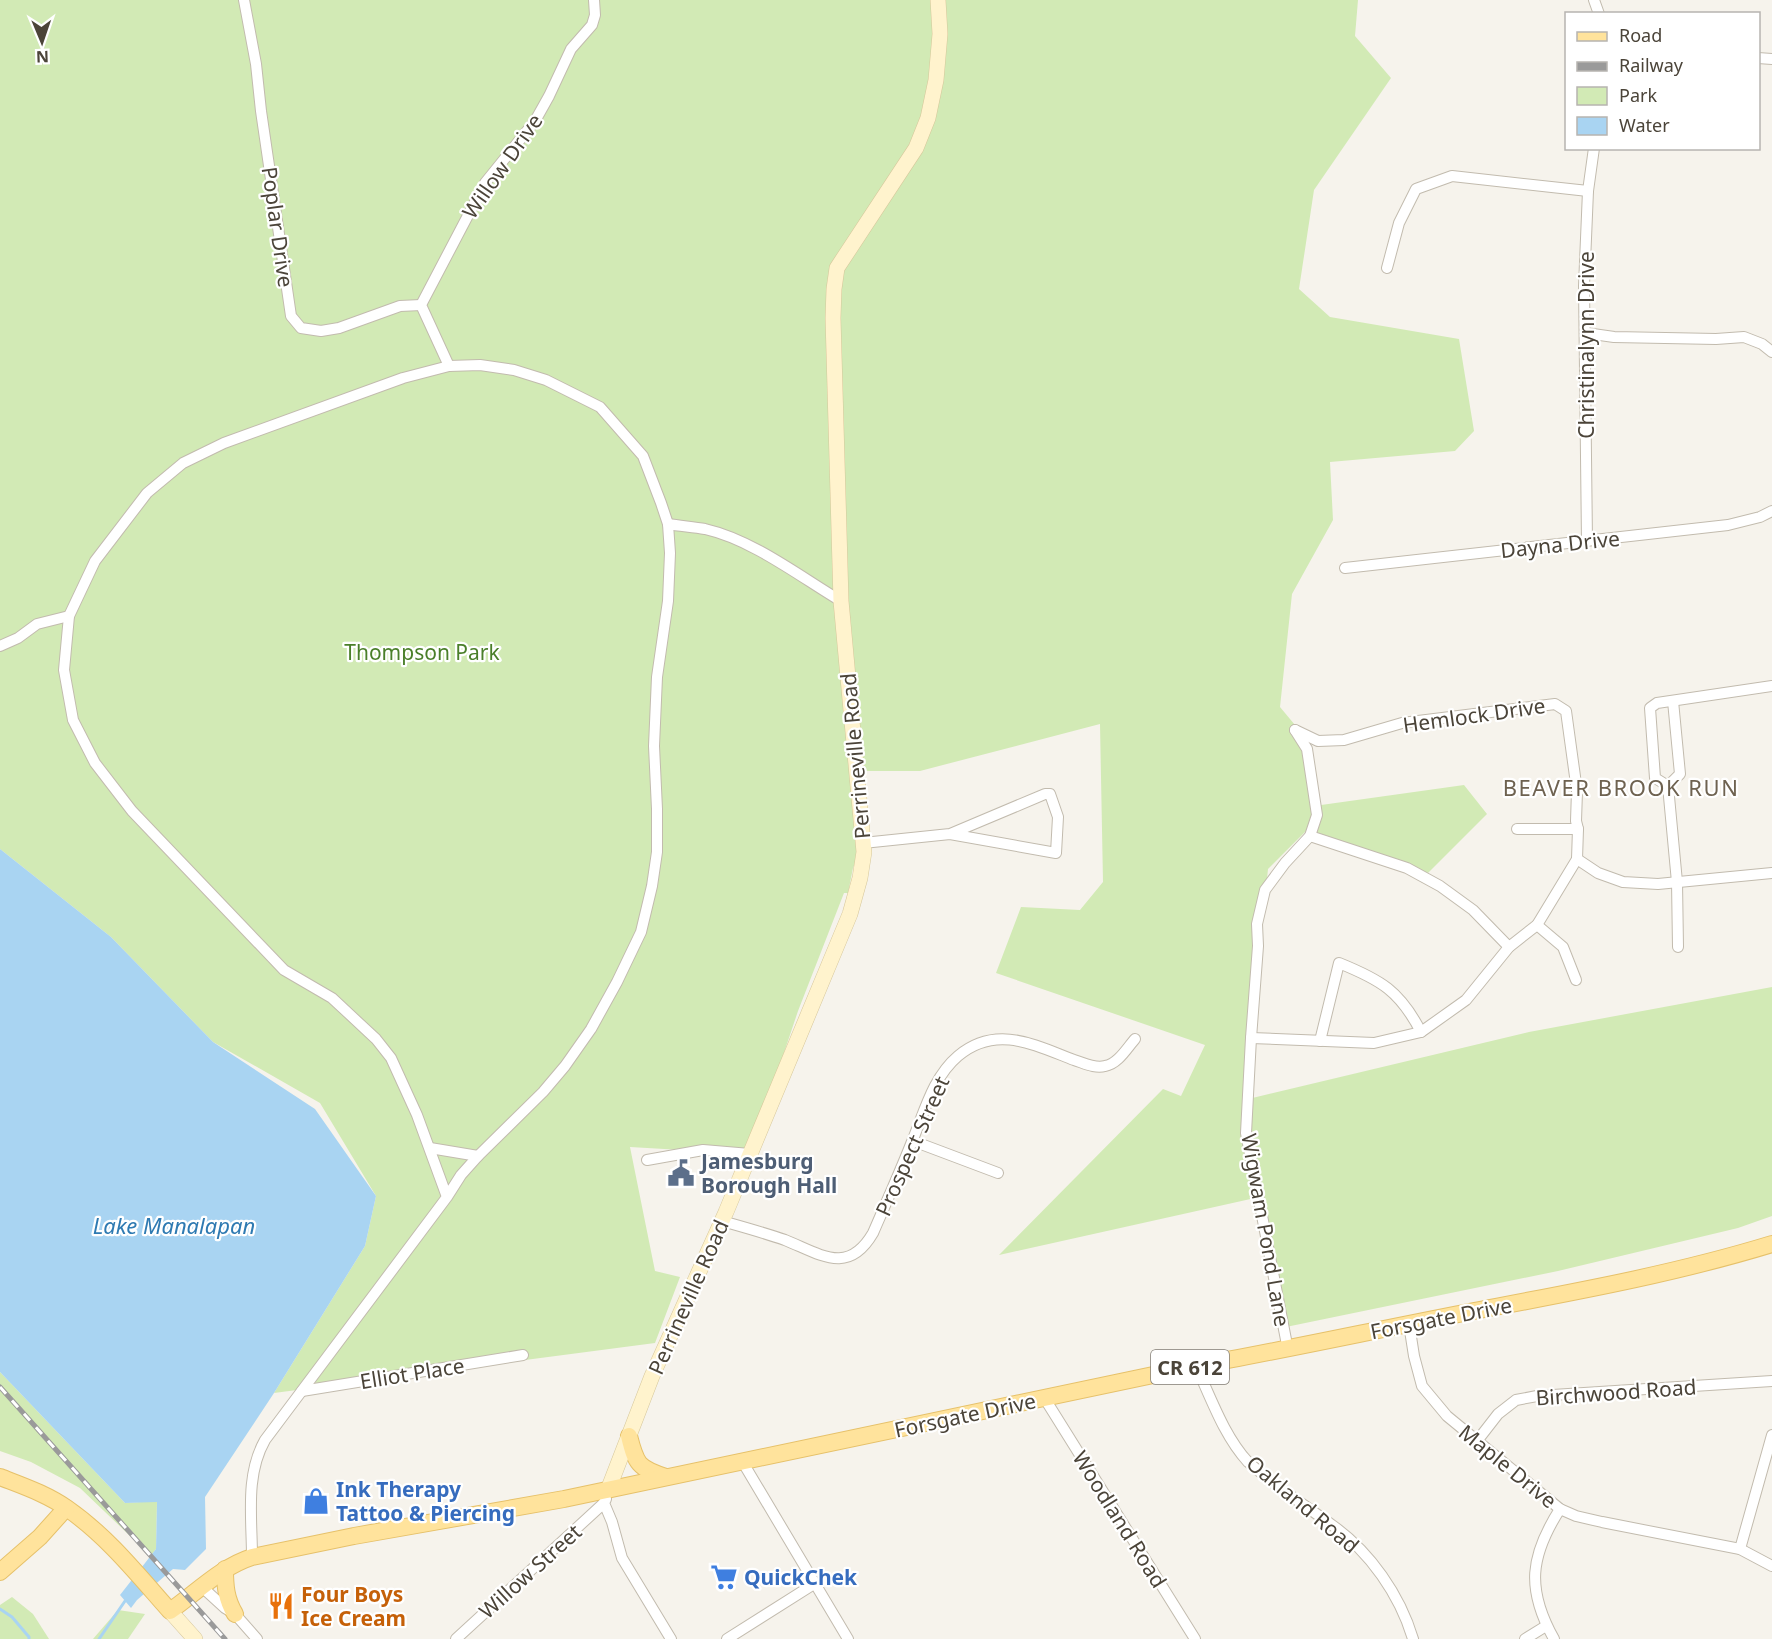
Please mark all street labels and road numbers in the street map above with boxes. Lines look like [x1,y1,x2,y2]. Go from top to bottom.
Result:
street label: Willow Drive [456,108,548,224]
street label: Poplar Drive [256,165,300,289]
street label: Christinalynn Drive [1572,251,1600,439]
street label: Dayna Drive [1499,524,1621,564]
street label: Perrineville Road [834,672,876,840]
street label: Hemlock Drive [1401,691,1547,739]
street label: Prospect Street [869,1071,956,1220]
street label: Wigwam Pond Lane [1235,1131,1297,1329]
street label: Perrineville Road [641,1215,735,1379]
street label: Forsgate Drive [1368,1291,1514,1345]
road number: CR 612 [1151,1350,1229,1384]
street label: Elliot Place [358,1351,466,1395]
street label: Birchwood Road [1535,1372,1697,1412]
street label: Forsgate Drive [892,1386,1038,1444]
street label: Maple Drive [1453,1418,1563,1514]
street label: Woodland Road [1067,1445,1173,1593]
street label: Oakland Road [1241,1449,1365,1559]
street label: Willow Street [473,1517,587,1624]

